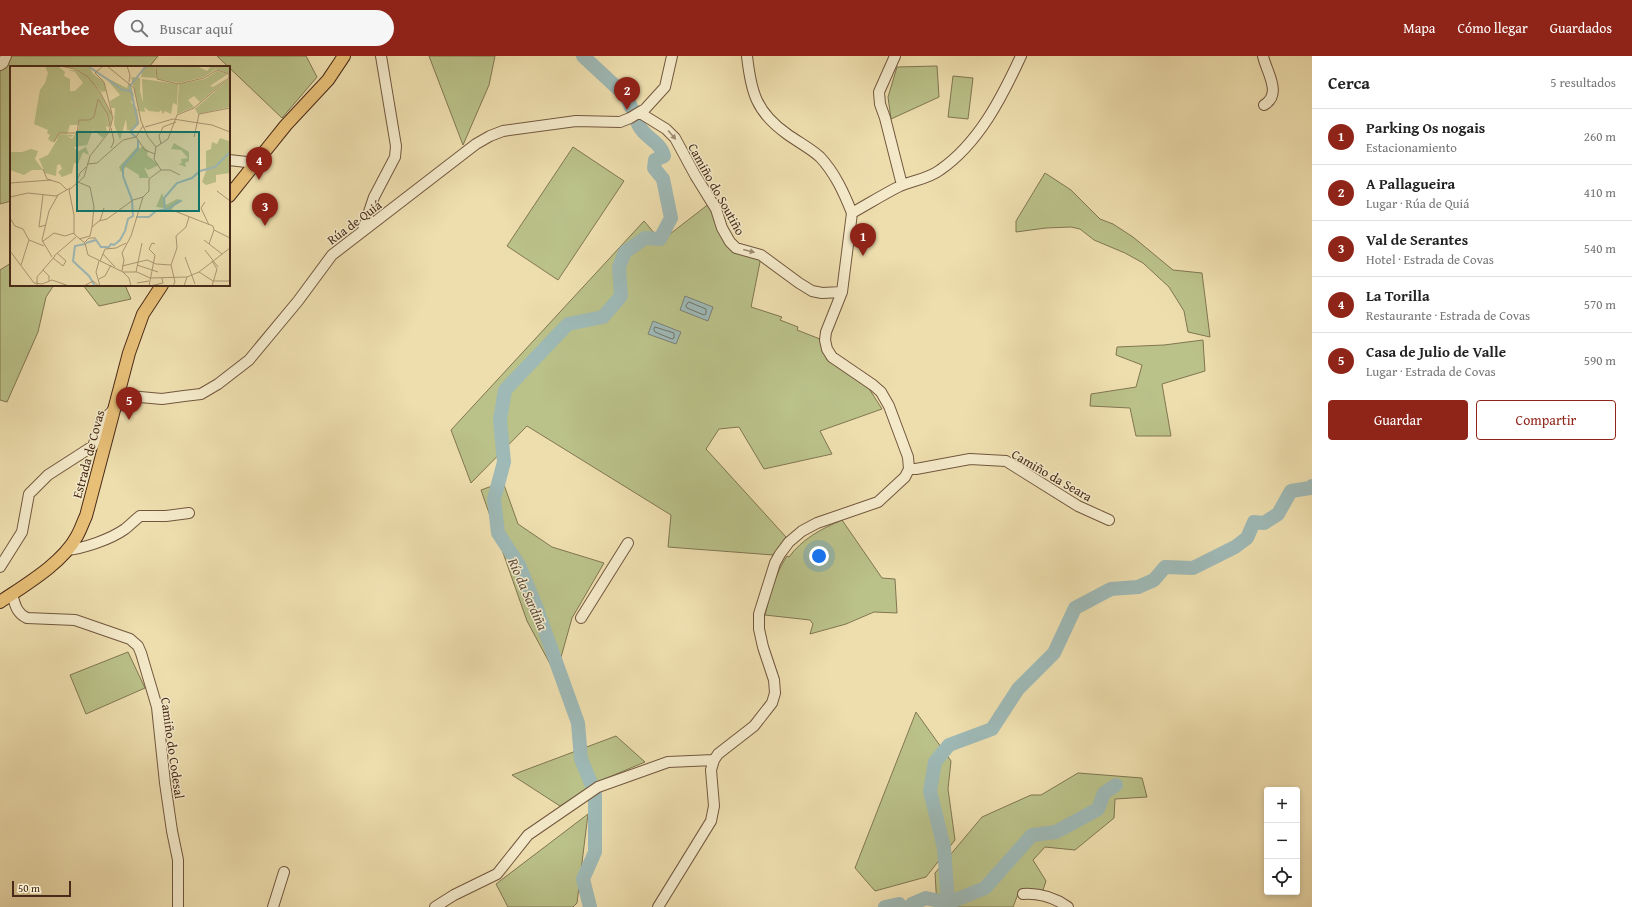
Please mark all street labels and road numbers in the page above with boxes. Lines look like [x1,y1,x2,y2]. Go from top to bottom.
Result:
street label: Camiño do Soutiño [683,140,750,239]
street label: Rúa de Quiá [323,195,386,249]
street label: Estrada de Covas [68,408,109,500]
street label: Camiño da Seara [1008,445,1096,507]
street label: Camiño do Codesal [156,696,189,800]

